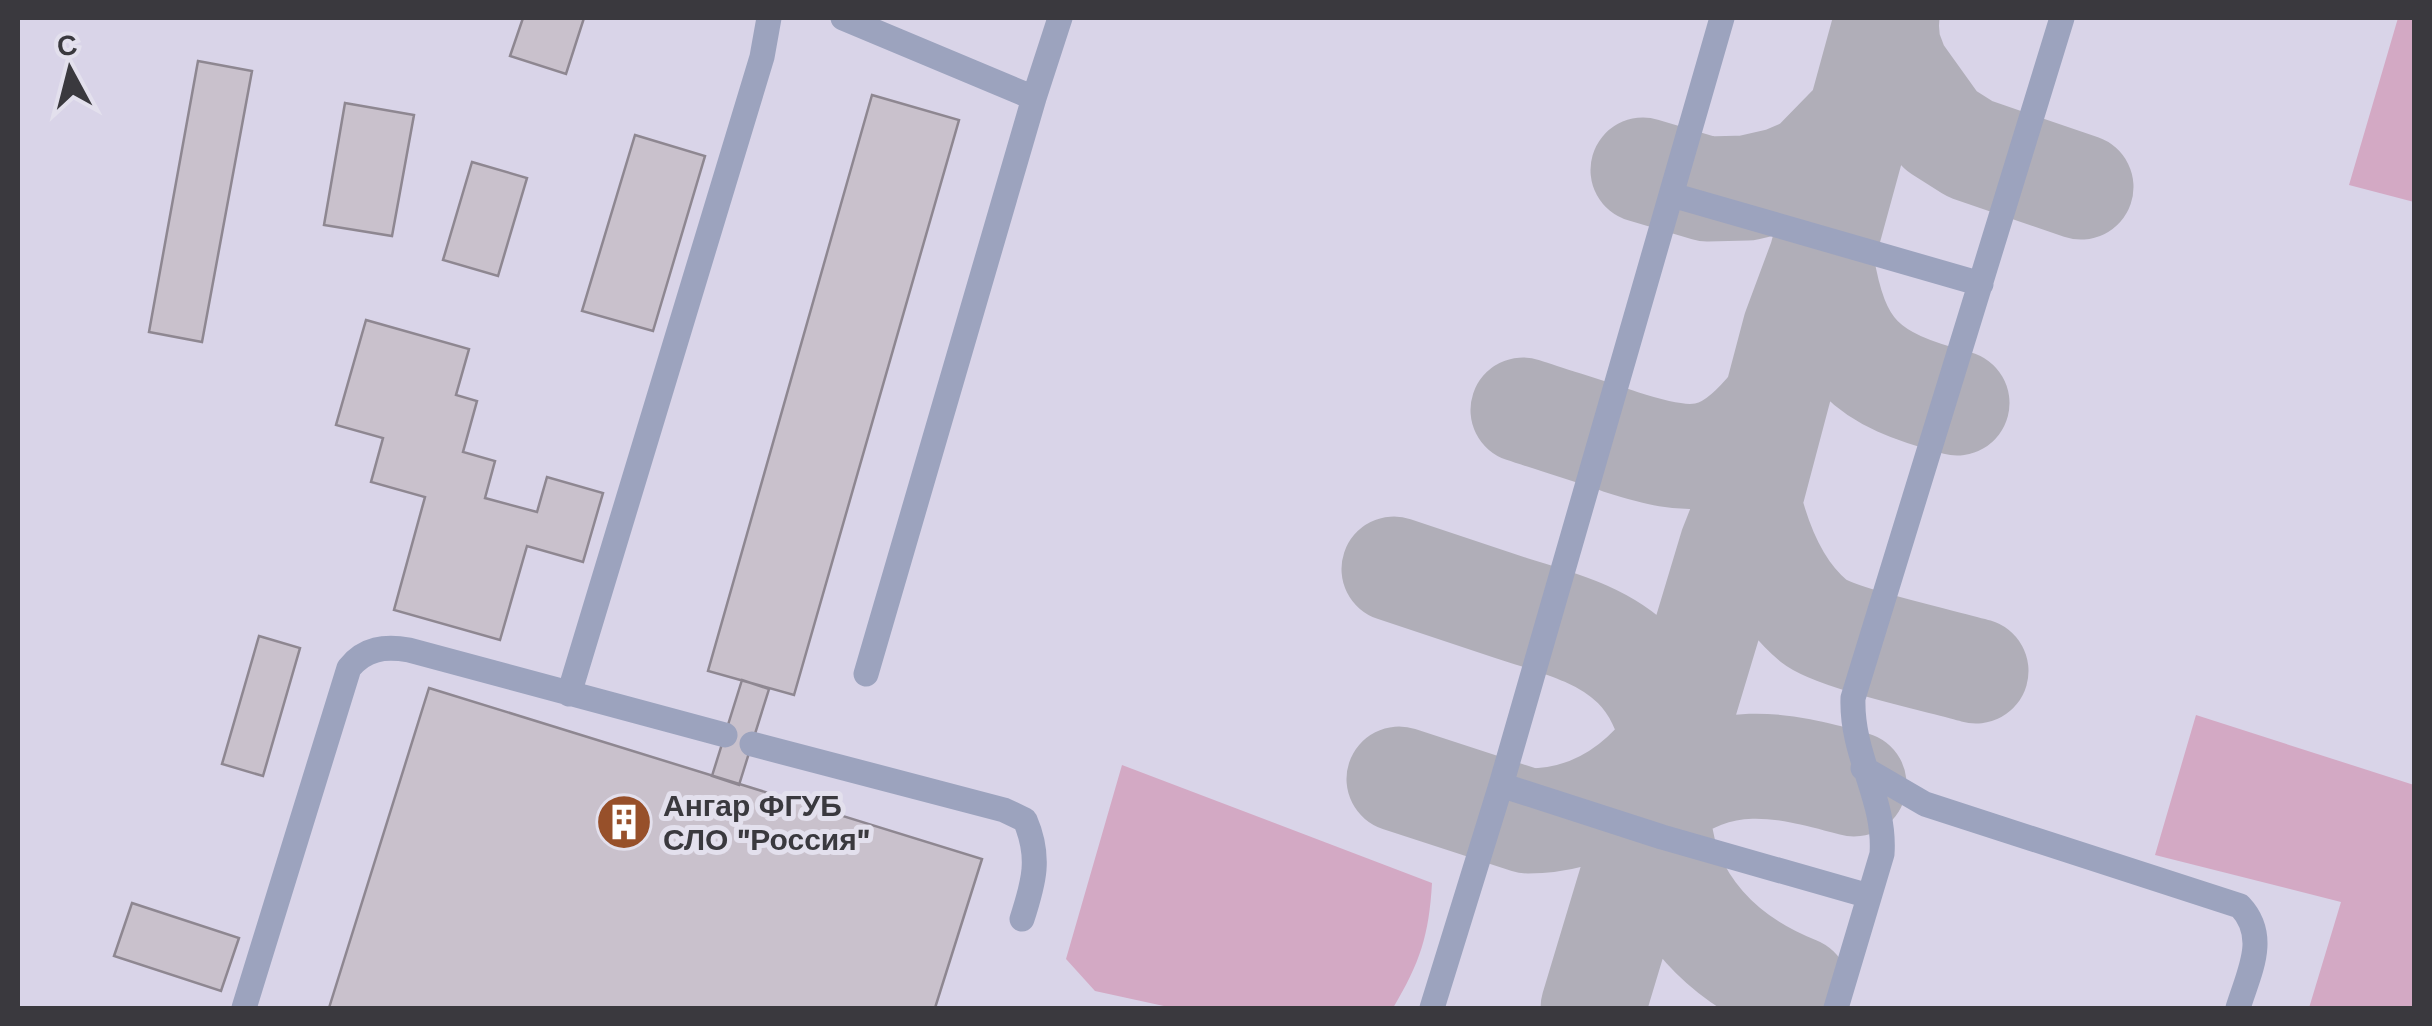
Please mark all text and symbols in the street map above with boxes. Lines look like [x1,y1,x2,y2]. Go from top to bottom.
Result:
north arrow [20,20,120,120]
text: С [55,28,79,63]
place label: Ангар ФГУБ СЛО "Россия" [663,788,870,857]
building icon: Ангар ФГУБ СЛО "Россия" [594,792,654,852]

